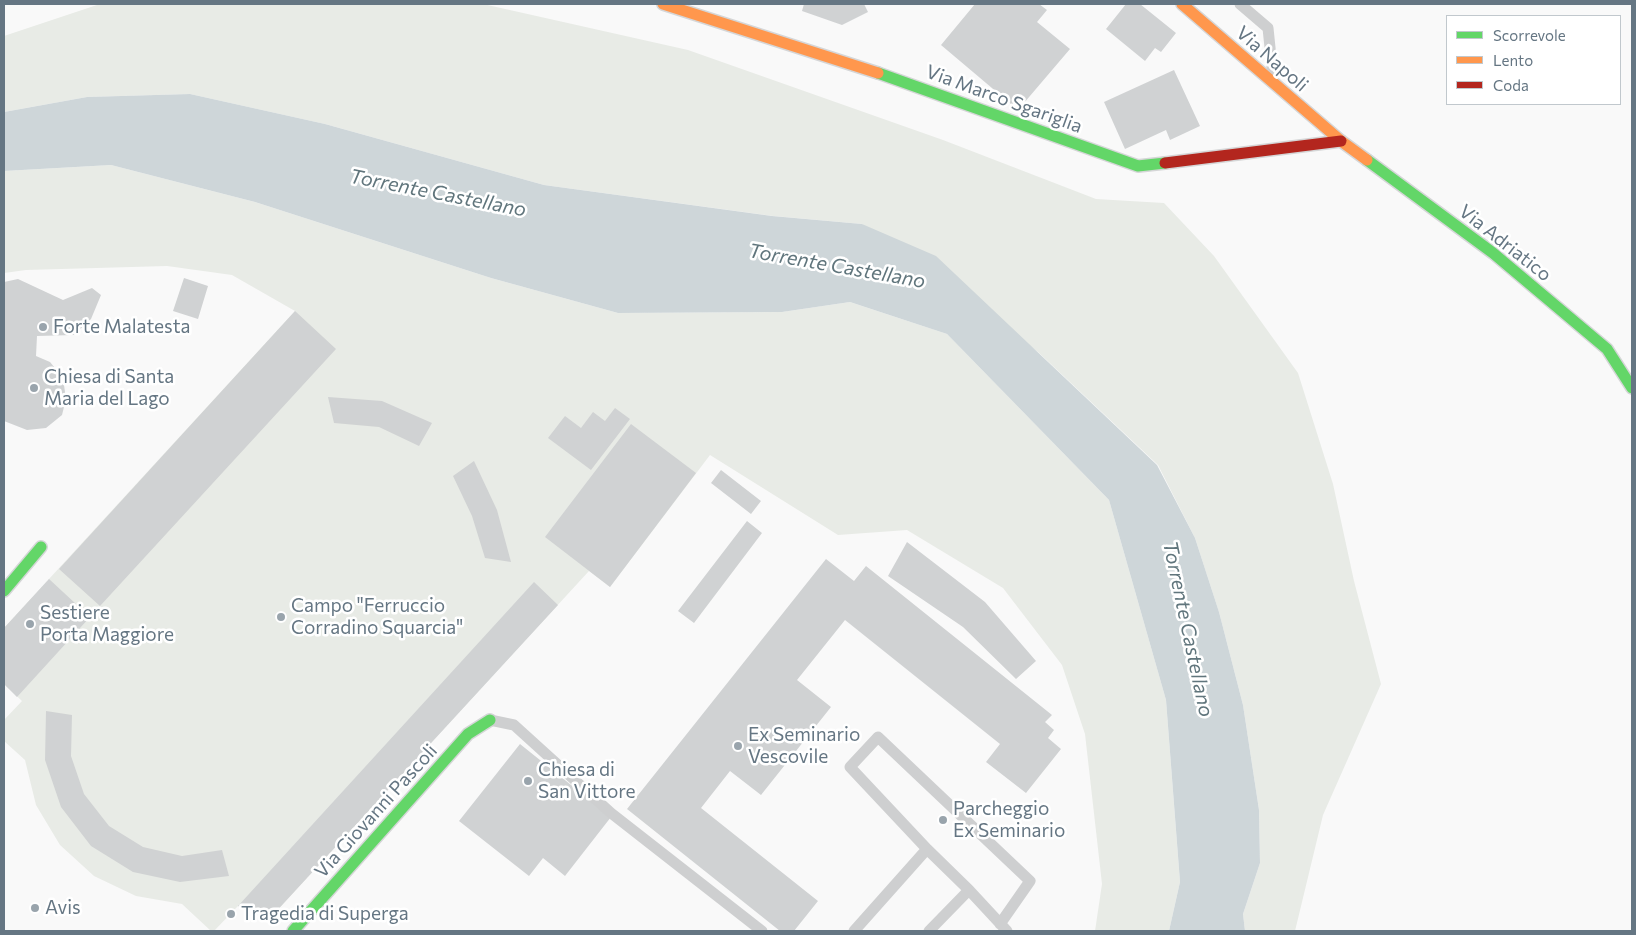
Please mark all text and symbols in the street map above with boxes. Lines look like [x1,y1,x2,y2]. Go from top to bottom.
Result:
legend [1446,15,1621,105]
street label: Via Napoli [1231,22,1313,96]
text: Scorrevole [1493,26,1566,44]
text: Lento [1493,51,1533,69]
street label: Via Marco Sgariglia [923,60,1085,138]
text: Coda [1493,76,1529,94]
water label: Torrente Castellano [348,164,528,222]
street label: Via Adriatico [1454,200,1556,286]
water label: Torrente Castellano [747,239,927,293]
place label: Forte Malatesta [53,316,190,338]
marker: Forte Malatesta [37,321,49,333]
place label: Chiesa di Santa Maria del Lago [44,366,174,410]
marker: Chiesa di Santa Maria del Lago [28,382,40,394]
water label: Torrente Castellano [1158,539,1218,719]
place label: Campo "Ferruccio Corradino Squarcia" [291,595,463,639]
place label: Sestiere Porta Maggiore [40,602,174,646]
marker: Campo "Ferruccio Corradino Squarcia" [275,611,287,623]
marker: Sestiere Porta Maggiore [24,618,36,630]
place label: Ex Seminario Vescovile [748,724,860,768]
street label: Via Giovanni Pascoli [310,739,442,883]
marker: Ex Seminario Vescovile [732,740,744,752]
place label: Chiesa di San Vittore [538,759,636,803]
marker: Chiesa di San Vittore [522,775,534,787]
place label: Parcheggio Ex Seminario [953,798,1065,842]
marker: Parcheggio Ex Seminario [937,814,949,826]
place label: Avis [45,897,81,919]
marker: Avis [29,902,41,914]
place label: Tragedia di Superga [241,903,409,925]
marker: Tragedia di Superga [225,908,237,920]

